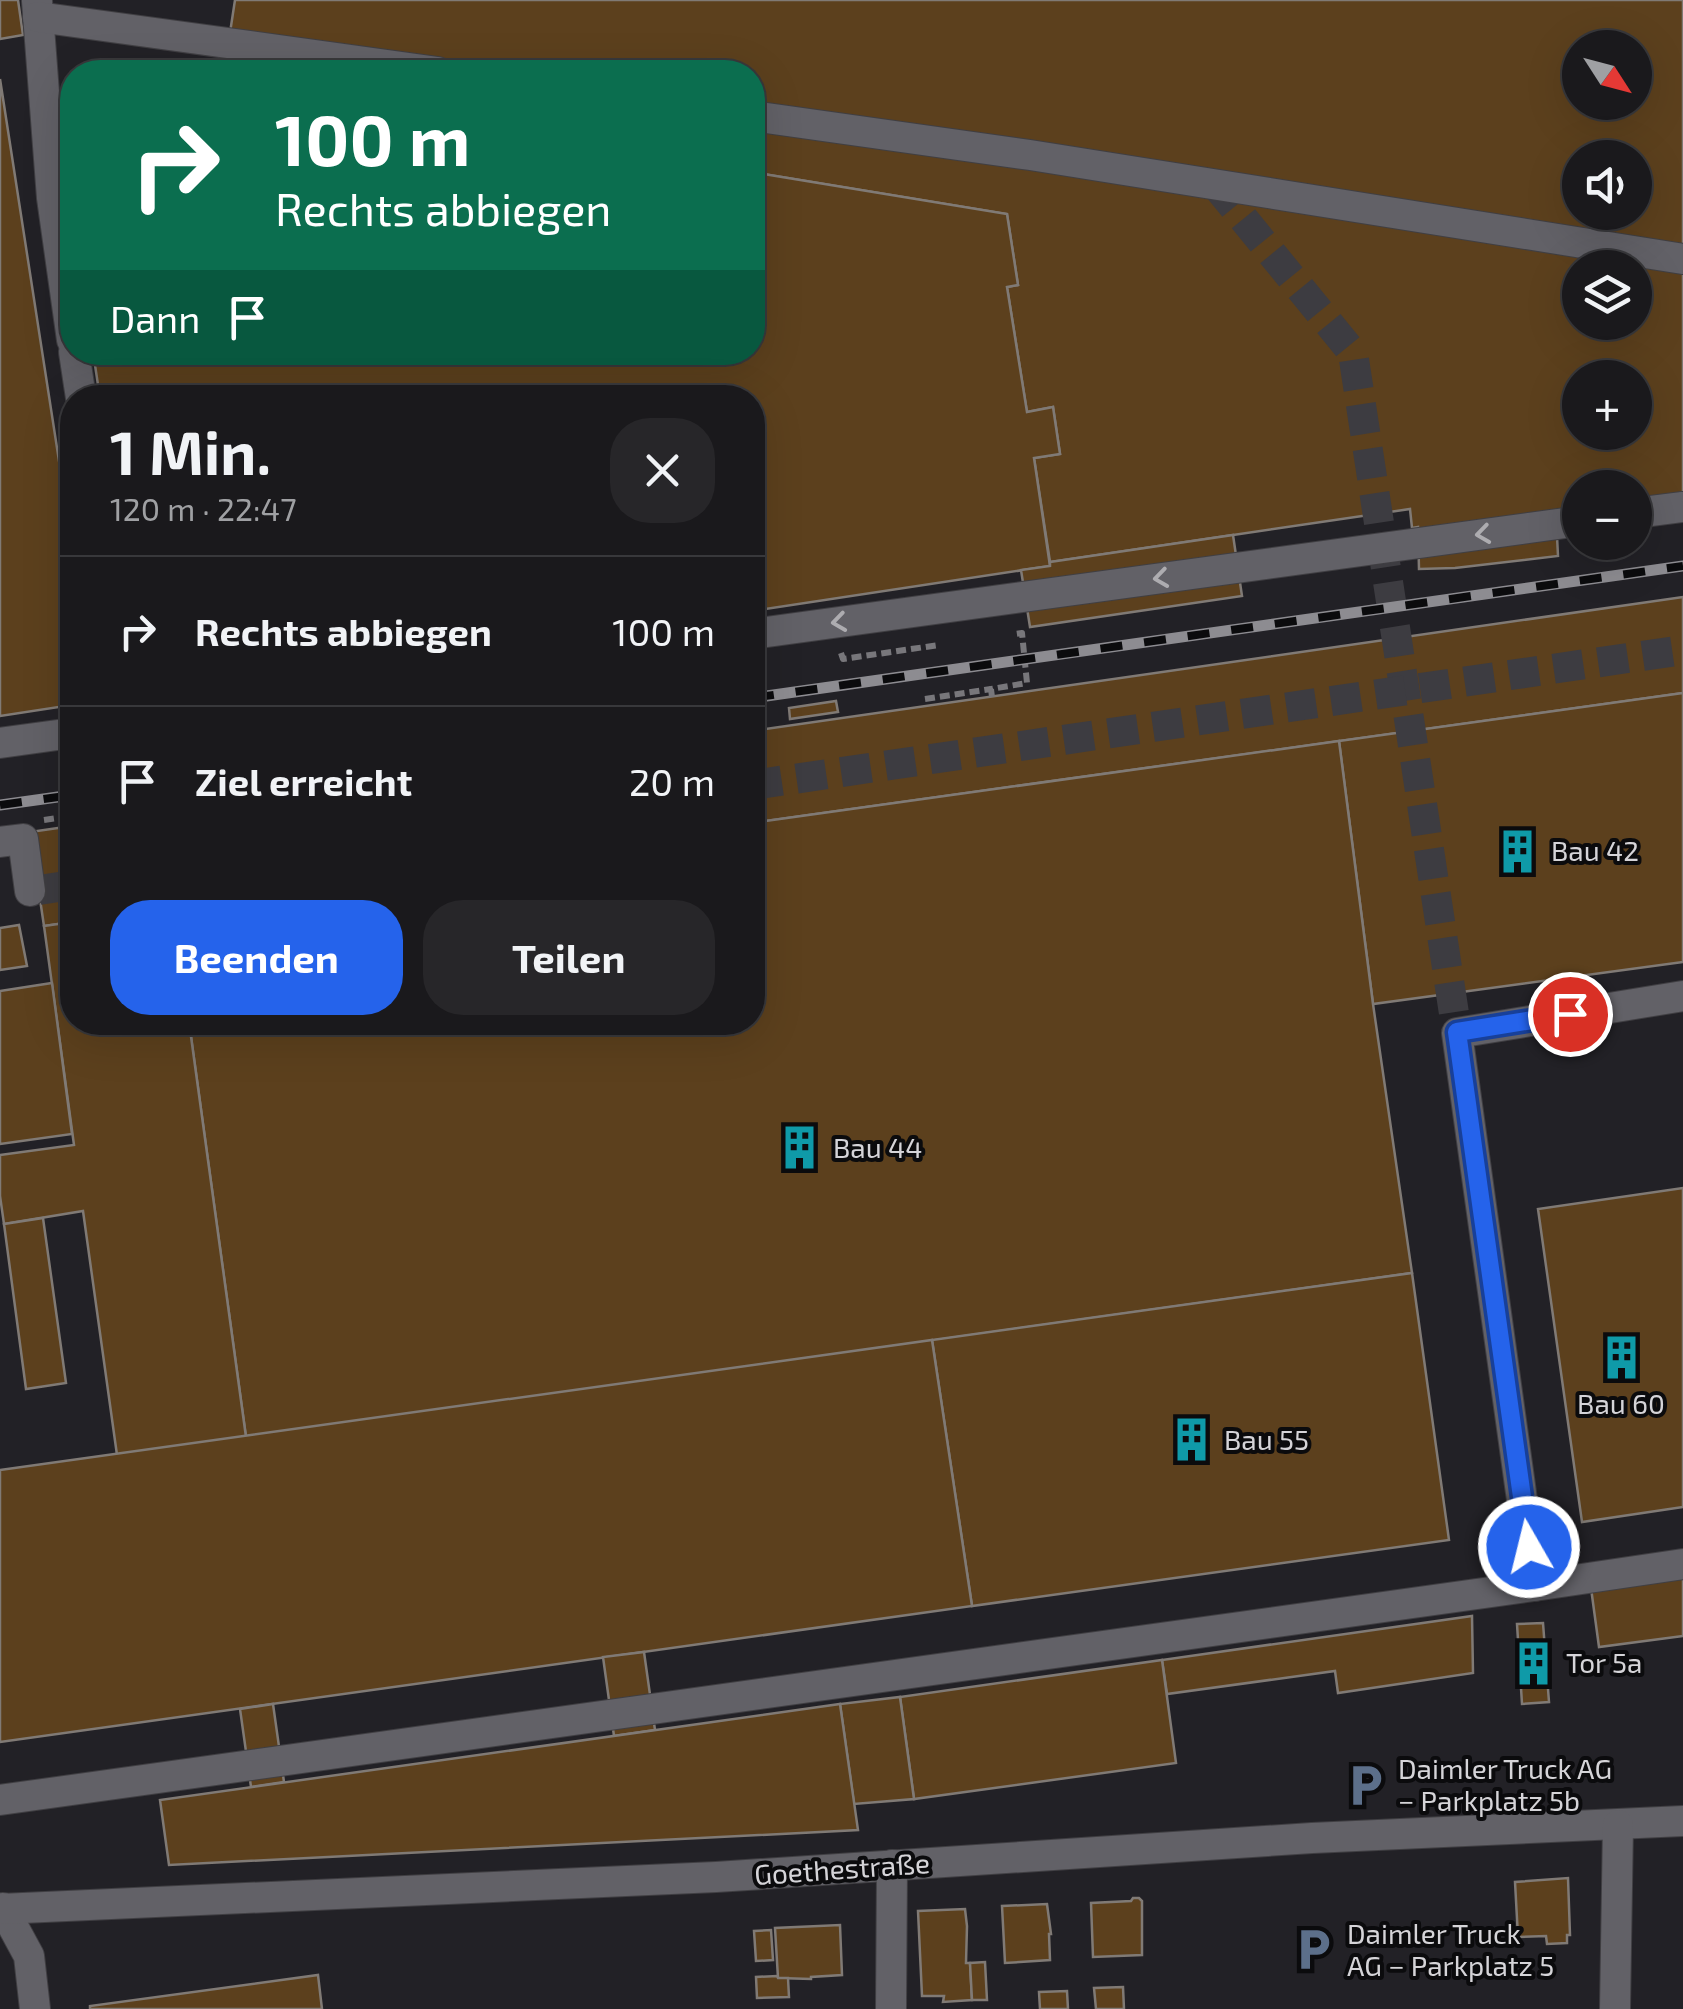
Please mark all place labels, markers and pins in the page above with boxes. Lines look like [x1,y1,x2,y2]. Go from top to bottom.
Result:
building icon: Bau 42 [1494,827,1542,875]
place label: Bau 42 [1551,833,1639,867]
pin [1528,972,1613,1057]
building icon: Bau 44 [776,1124,824,1172]
place label: Bau 44 [833,1130,922,1164]
building icon: Bau 60 [1597,1334,1645,1382]
place label: Bau 60 [1577,1386,1665,1420]
building icon: Bau 55 [1167,1416,1215,1464]
place label: Bau 55 [1224,1422,1309,1456]
building icon: Tor 5a [1509,1639,1557,1687]
place label: Tor 5a [1566,1645,1642,1679]
place label: Daimler Truck AG − Parkplatz 5b [1398,1751,1612,1817]
parking icon: Daimler Truck AG − Parkplatz 5b [1341,1761,1389,1809]
place label: Daimler Truck AG − Parkplatz 5 [1347,1916,1554,1982]
parking icon: Daimler Truck AG − Parkplatz 5 [1290,1926,1338,1974]

